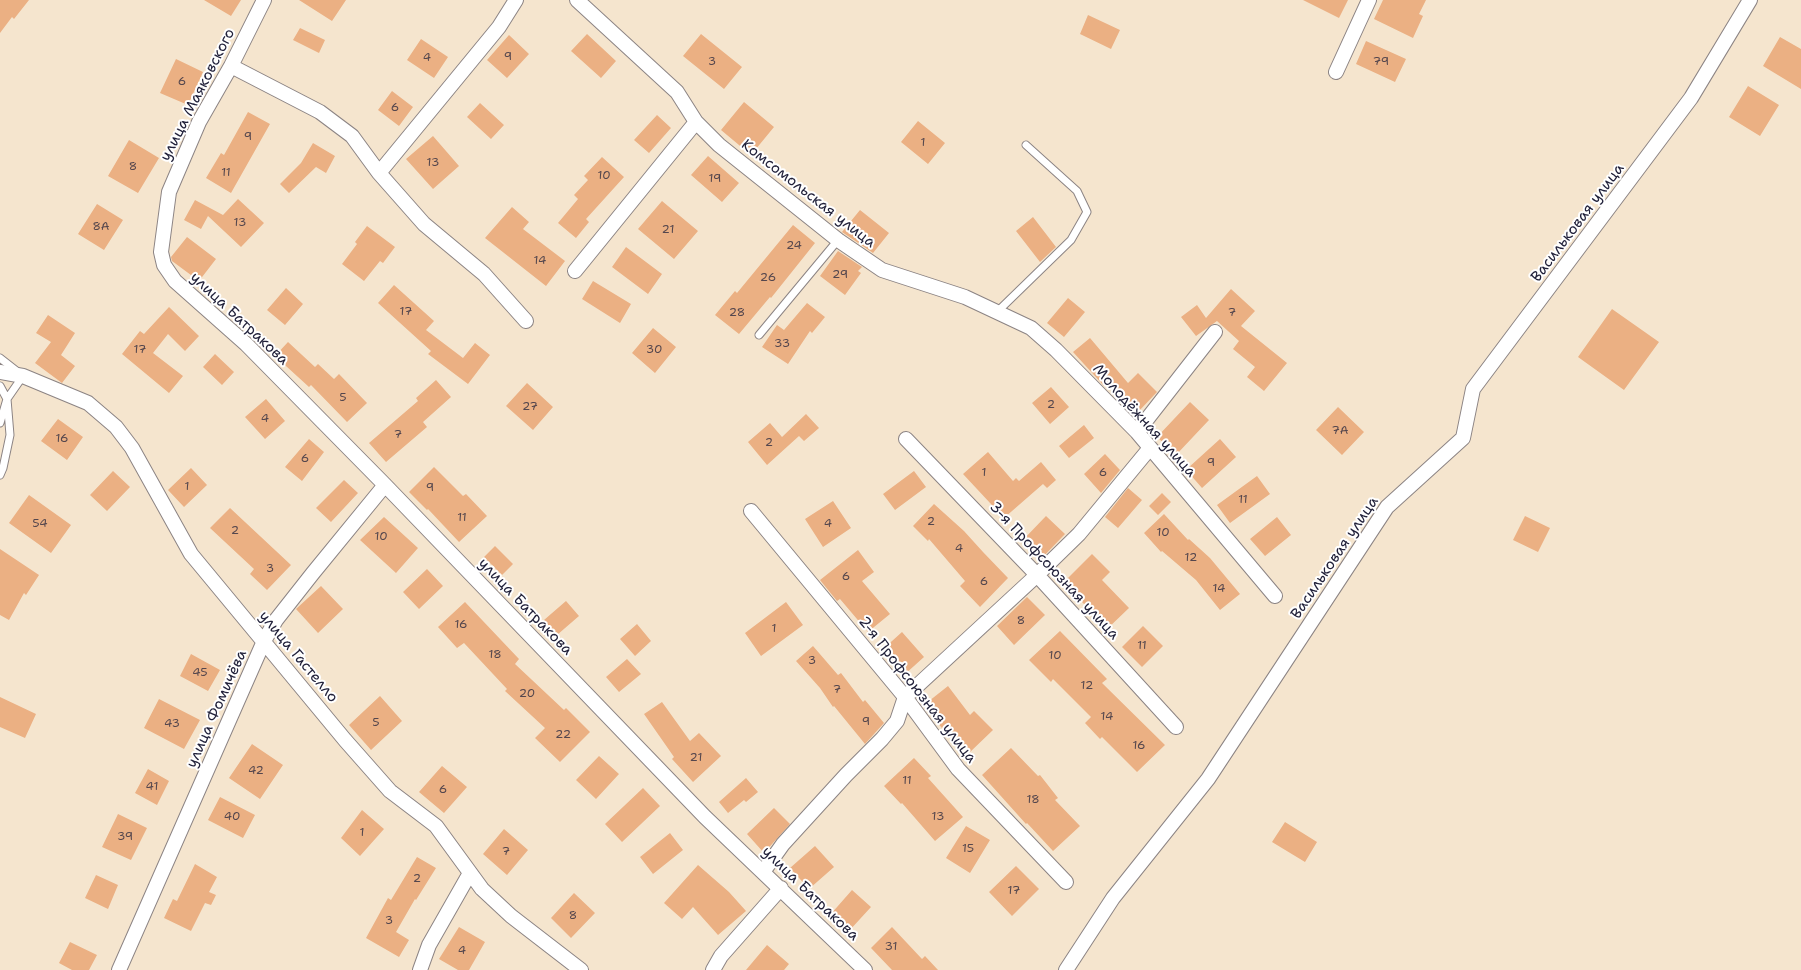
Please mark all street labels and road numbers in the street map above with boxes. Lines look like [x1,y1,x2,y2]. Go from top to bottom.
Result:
street label: улица Маяковского [157,26,239,164]
street label: Комсомольская улица [737,136,879,252]
street label: Васильковая улица [1528,160,1628,286]
street label: улица Батракова [186,269,292,369]
street label: Молодёжная улица [1088,361,1200,481]
street label: Васильковая улица [1287,493,1383,623]
street label: 3-я Профсоюзная улица [985,498,1123,644]
street label: улица Батракова [474,555,576,659]
street label: улица Гастелло [255,608,341,706]
street label: 2-я Профсоюзная улица [854,613,980,767]
street label: улица Фомичёва [183,647,251,771]
street label: улица Батракова [758,843,862,945]

